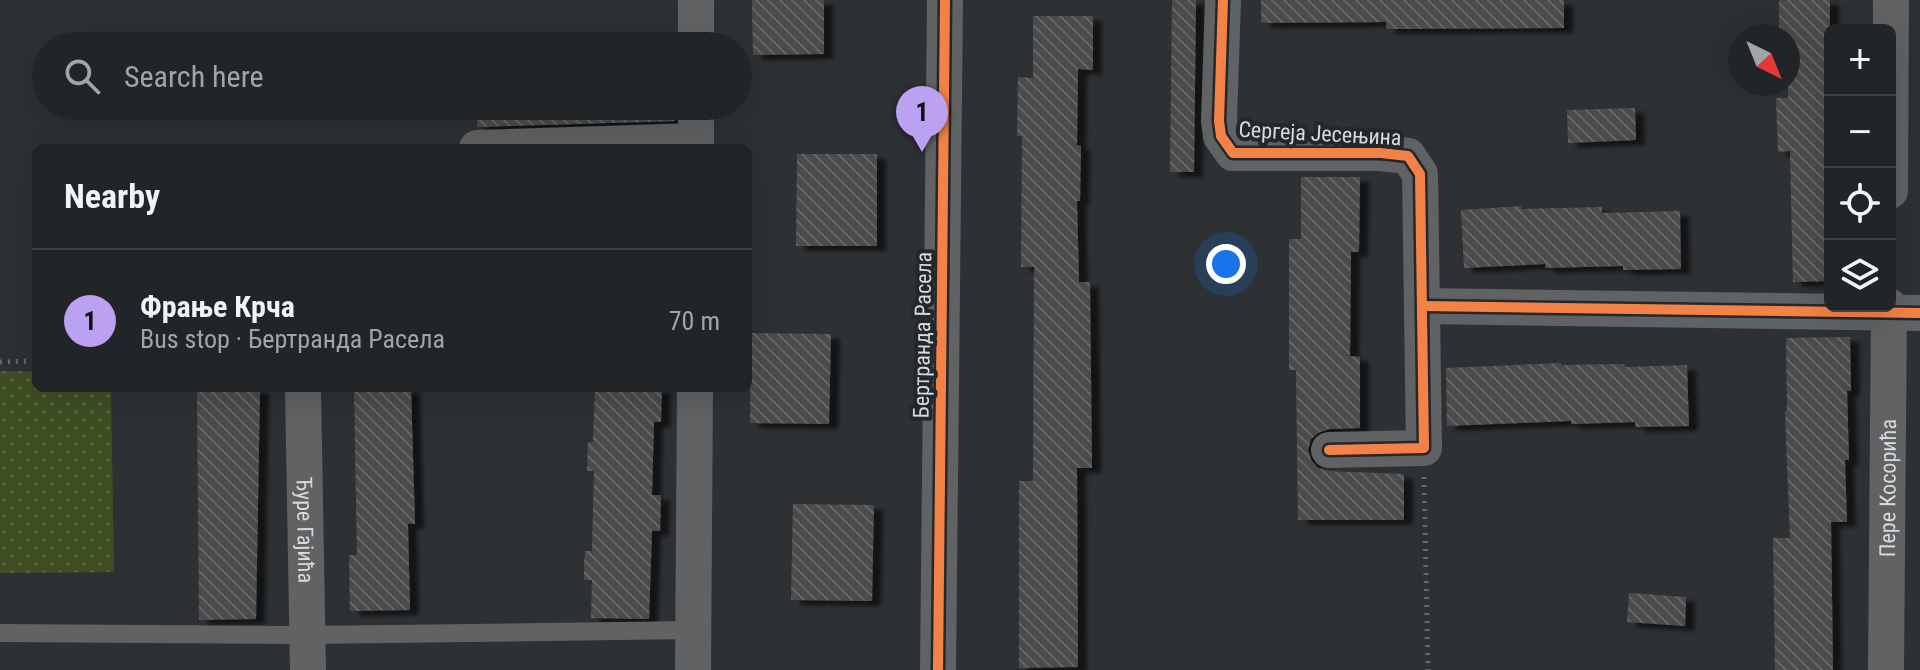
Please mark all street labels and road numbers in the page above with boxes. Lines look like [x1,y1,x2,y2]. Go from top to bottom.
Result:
street label: Сергеја Јесењина [1238,117,1402,150]
street label: Бертранда Расела [909,252,936,419]
street label: Пере Косорића [1875,419,1901,557]
street label: Ђуре Гајића [292,477,318,583]

